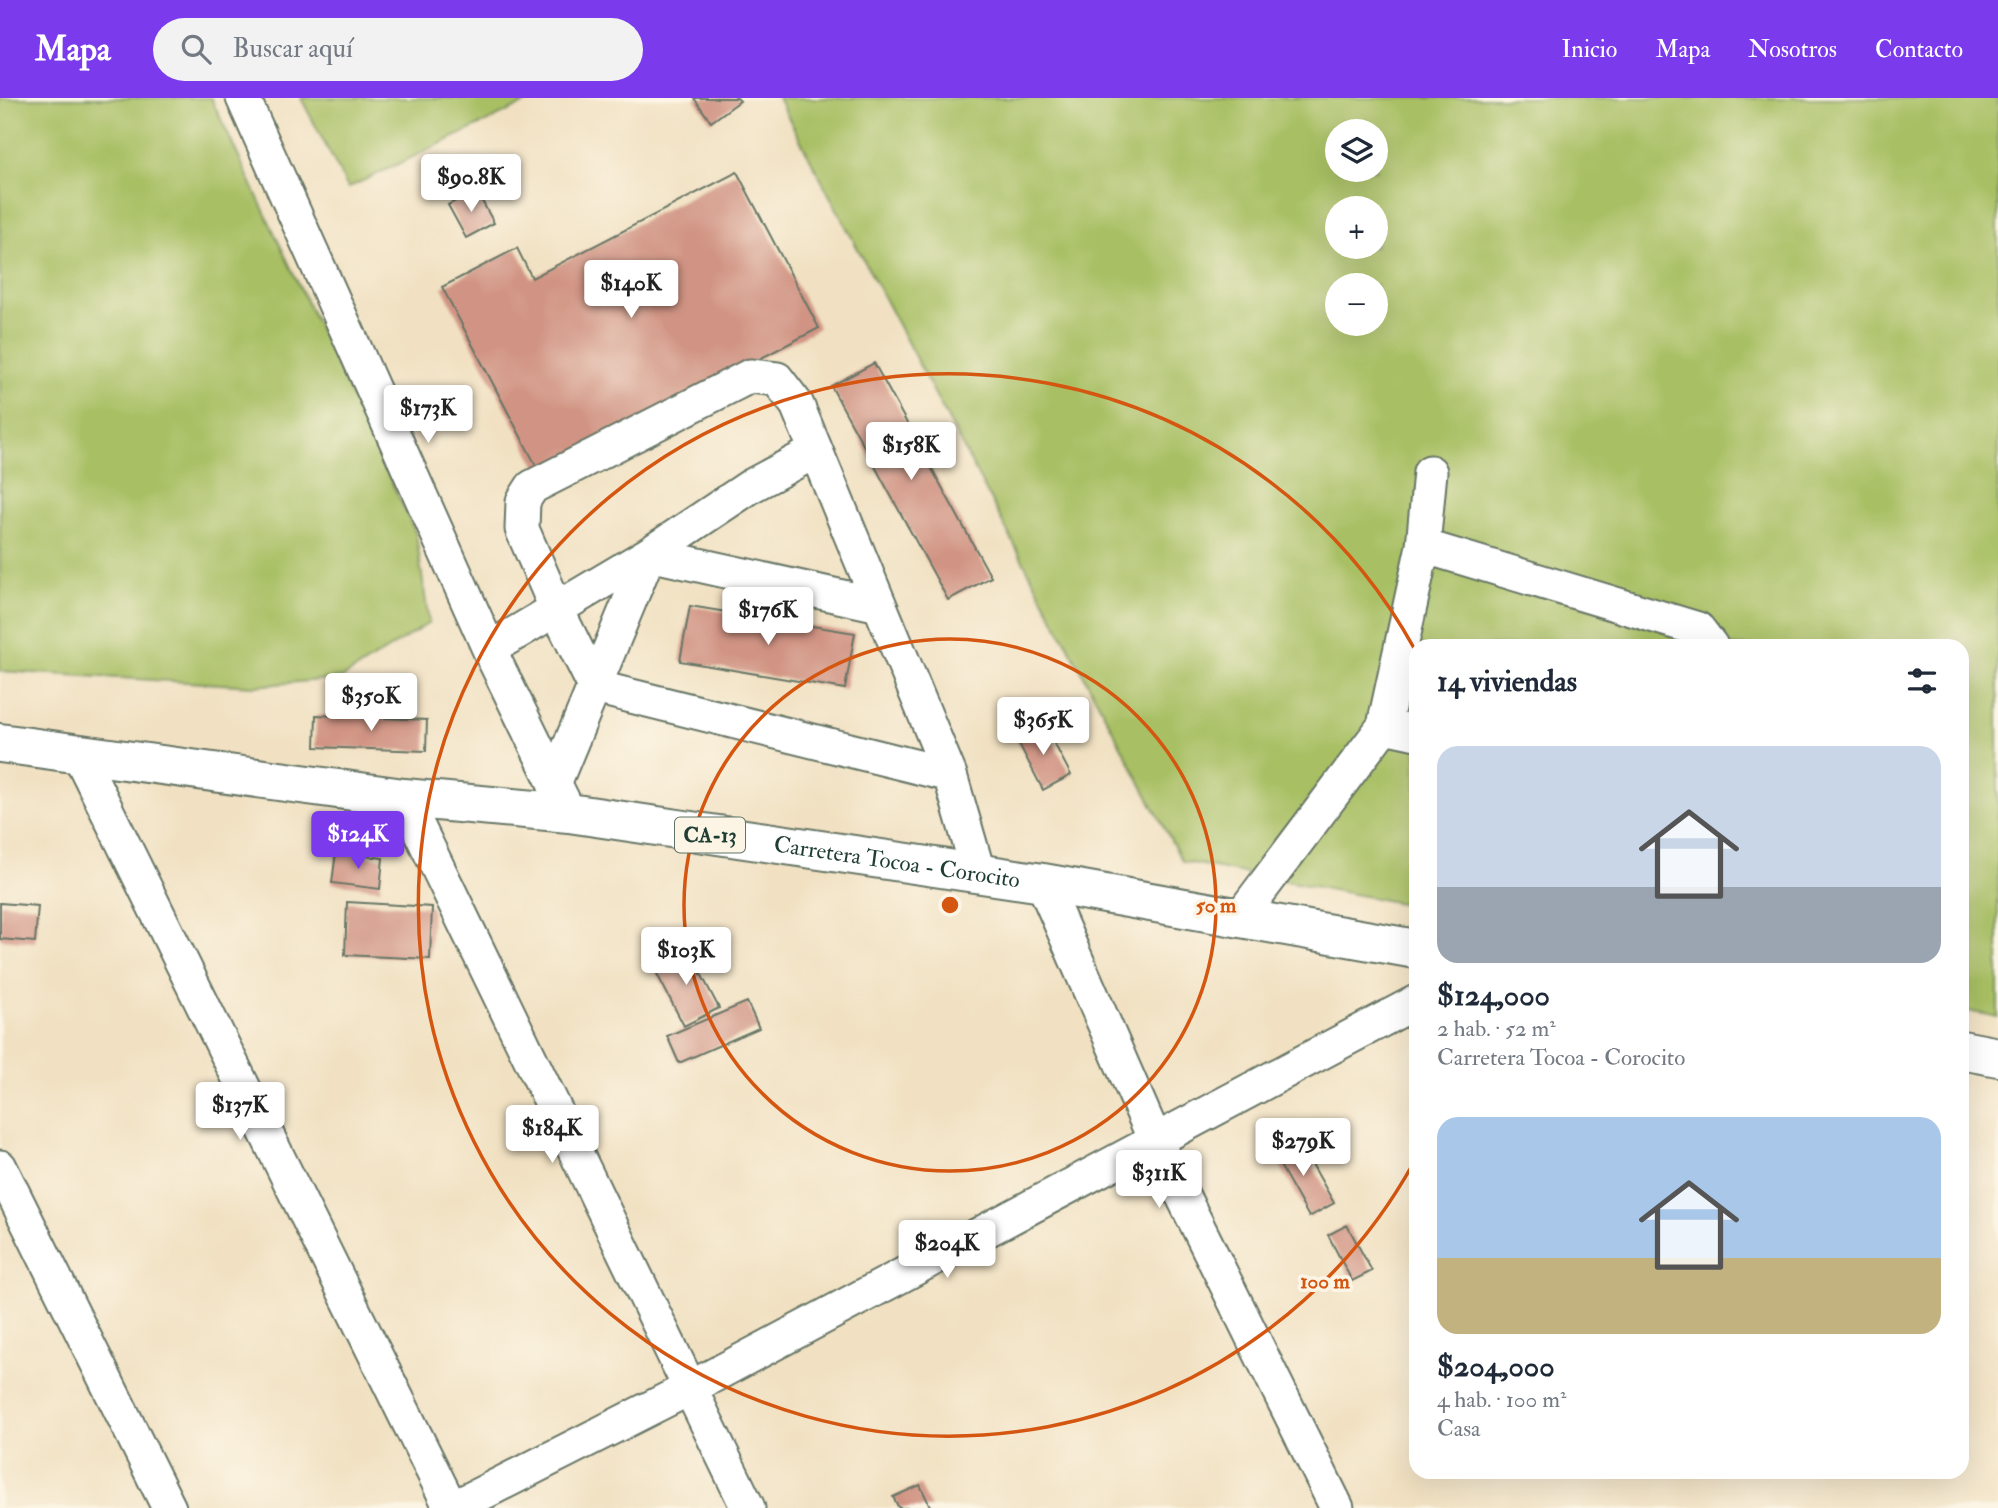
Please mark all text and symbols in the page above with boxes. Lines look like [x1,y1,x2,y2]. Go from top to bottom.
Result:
search box [153,18,643,81]
text: Mapa [35,29,111,70]
icon: search [177,30,215,68]
text: Buscar aquí [233,33,353,65]
text: Inicio [1562,34,1617,65]
text: Mapa [1655,34,1710,65]
text: Nosotros [1748,34,1837,65]
text: Contacto [1875,34,1963,65]
map controls [1325,119,1388,336]
button: layers [1325,119,1388,182]
pin: $90.8K [414,155,528,214]
text: $90.8K [437,162,505,191]
button: + [1325,196,1388,259]
pin: $140K [582,260,680,320]
text: $140K [600,268,662,297]
button: − [1325,273,1388,336]
pin: $173K [379,386,477,445]
text: $173K [400,393,456,422]
pin: $158K [862,422,960,482]
text: $158K [882,430,940,459]
pin: $176K [719,588,817,647]
text: $176K [738,595,798,624]
icon: filters [1903,662,1941,700]
text: 14 viviendas [1437,663,1577,700]
pin: $350K [322,674,420,733]
text: $350K [341,681,401,710]
pin: $365K [994,698,1092,757]
text: $365K [1013,705,1073,734]
icon: home [1626,791,1752,917]
pin: $124K [309,812,407,871]
road number: CA-13 [675,818,745,852]
text: $124K [327,819,389,848]
street label: Carretera Tocoa - Corocito [772,829,1022,894]
text: 50 m [1196,892,1237,919]
centre of rings [938,893,962,917]
pin: $103K [637,928,735,987]
text: $103K [657,935,715,964]
text: $124,000 [1437,977,1550,1014]
text: 2 hab. · 52 m² [1437,1014,1556,1043]
text: Carretera Tocoa - Corocito [1437,1043,1685,1072]
pin: $137K [191,1082,289,1142]
text: $137K [212,1090,268,1119]
pin: $184K [503,1105,601,1165]
text: $184K [522,1113,582,1142]
pin: $279K [1254,1118,1352,1178]
text: $279K [1271,1126,1335,1155]
pin: $311K [1110,1150,1208,1210]
text: $311K [1132,1158,1186,1187]
icon: home [1626,1162,1752,1288]
pin: $204K [898,1220,996,1280]
text: $204K [915,1228,979,1257]
text: 100 m [1300,1268,1351,1295]
text: $204,000 [1437,1348,1555,1385]
text: 4 hab. · 100 m² [1437,1385,1567,1414]
text: Casa [1437,1414,1481,1443]

